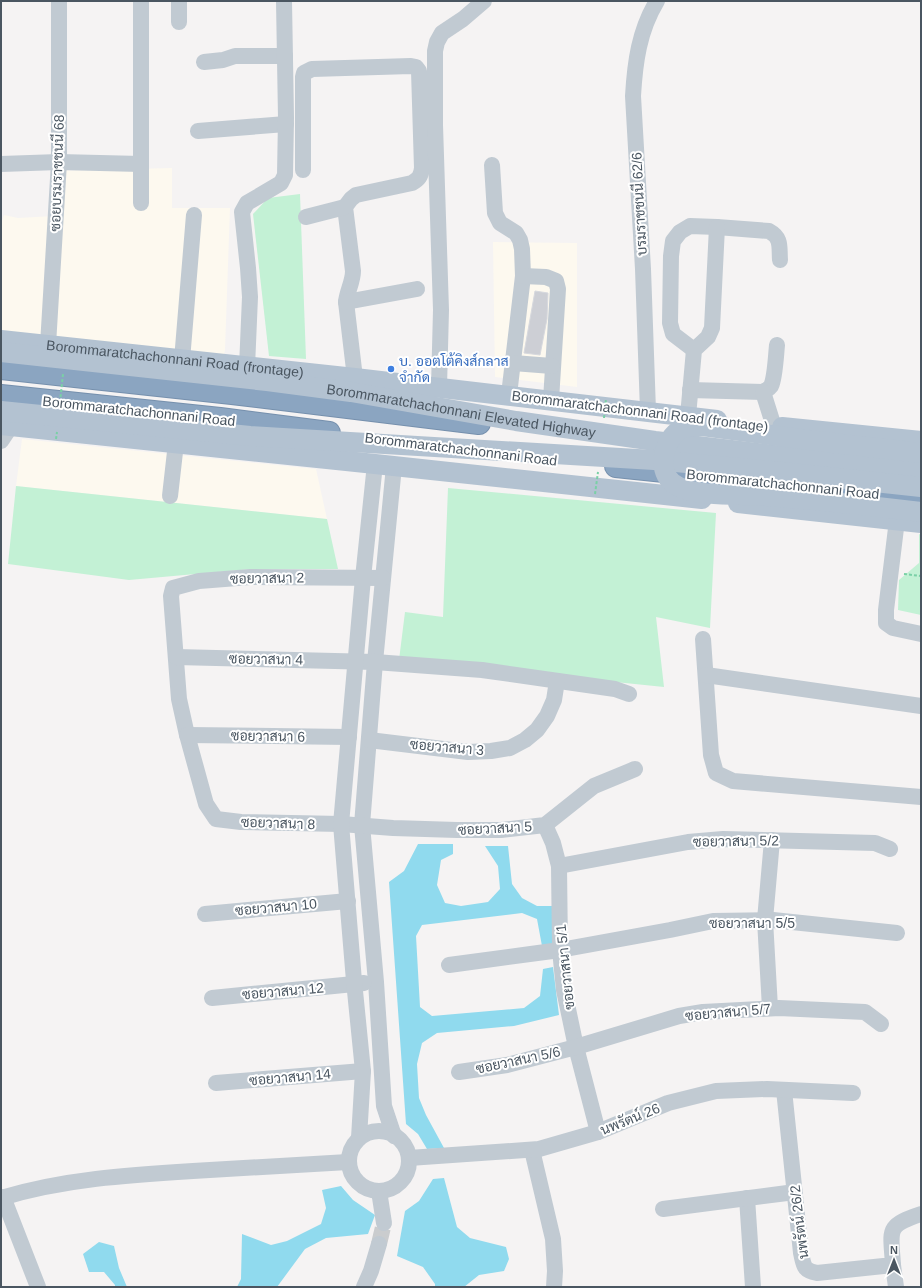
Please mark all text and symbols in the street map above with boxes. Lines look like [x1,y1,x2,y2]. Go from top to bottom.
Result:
street label: ซอยบรมราชชนนี 68 [46,114,67,232]
street label: บรมราชชนนี 62/6 [627,151,650,256]
street label: Borommaratchachonnani Road (frontage) [46,337,304,380]
place label: บ. ออตโต้คิงส์กลาส จำกัด [399,352,509,385]
marker: บ. ออตโต้คิงส์กลาส จำกัด [386,364,396,374]
street label: Borommaratchachonnani Elevated Highway [326,381,597,440]
street label: Borommaratchachonnani Road (frontage) [511,387,769,435]
street label: Borommaratchachonnani Road [42,393,236,429]
street label: Borommaratchachonnani Road [364,429,558,469]
street label: Borommaratchachonnani Road [686,466,880,502]
street label: ซอยวาสนา 2 [230,569,305,587]
street label: ซอยวาสนา 4 [229,650,304,668]
street label: ซอยวาสนา 6 [231,727,306,745]
street label: ซอยวาสนา 3 [409,736,485,758]
street label: ซอยวาสนา 8 [241,814,316,832]
street label: ซอยวาสนา 5 [457,818,533,838]
street label: ซอยวาสนา 5/2 [693,832,779,850]
street label: ซอยวาสนา 10 [234,895,318,919]
street label: ซอยวาสนา 5/5 [709,915,795,931]
street label: ซอยวาสนา 5/1 [553,923,577,1011]
street label: ซอยวาสนา 12 [241,979,325,1003]
street label: ซอยวาสนา 5/7 [684,1000,772,1024]
street label: ซอยวาสนา 5/6 [474,1043,562,1077]
street label: ซอยวาสนา 14 [248,1065,332,1089]
street label: นพรัตน์ 26 [598,1099,662,1138]
street label: นพรัตน์ 26/2 [786,1184,811,1260]
north arrow [874,1240,914,1280]
text: N [890,1244,898,1256]

